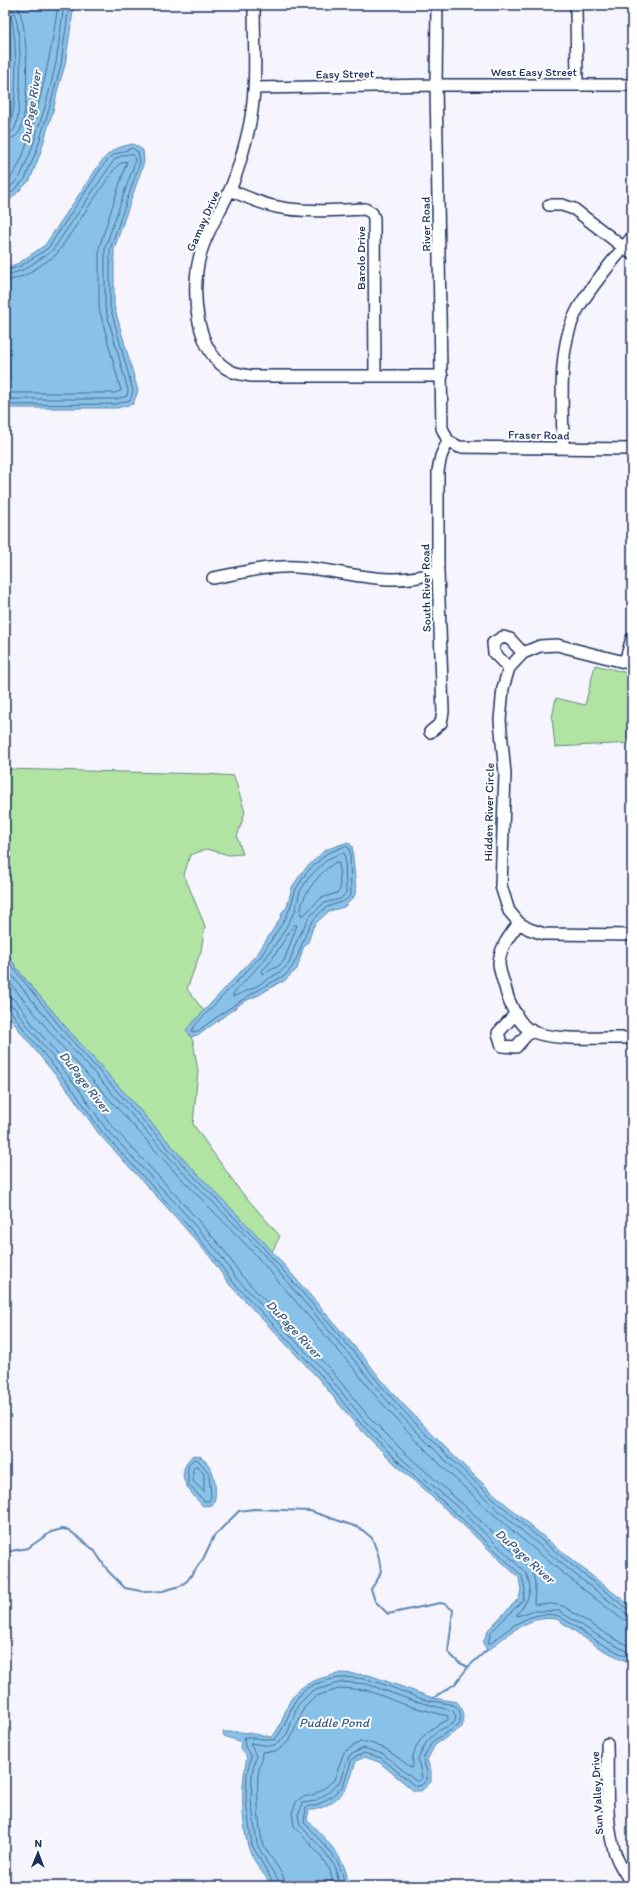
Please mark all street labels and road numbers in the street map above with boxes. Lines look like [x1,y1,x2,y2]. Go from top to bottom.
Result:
street label: West Easy Street [491,65,578,79]
street label: Easy Street [316,66,375,82]
street label: Gamay Drive [183,188,223,254]
street label: River Road [419,196,433,252]
street label: Barolo Drive [354,226,368,290]
street label: Fraser Road [508,427,570,443]
street label: South River Road [418,543,434,632]
street label: Hidden River Circle [481,762,497,862]
street label: Sun Valley Drive [588,1751,606,1835]

